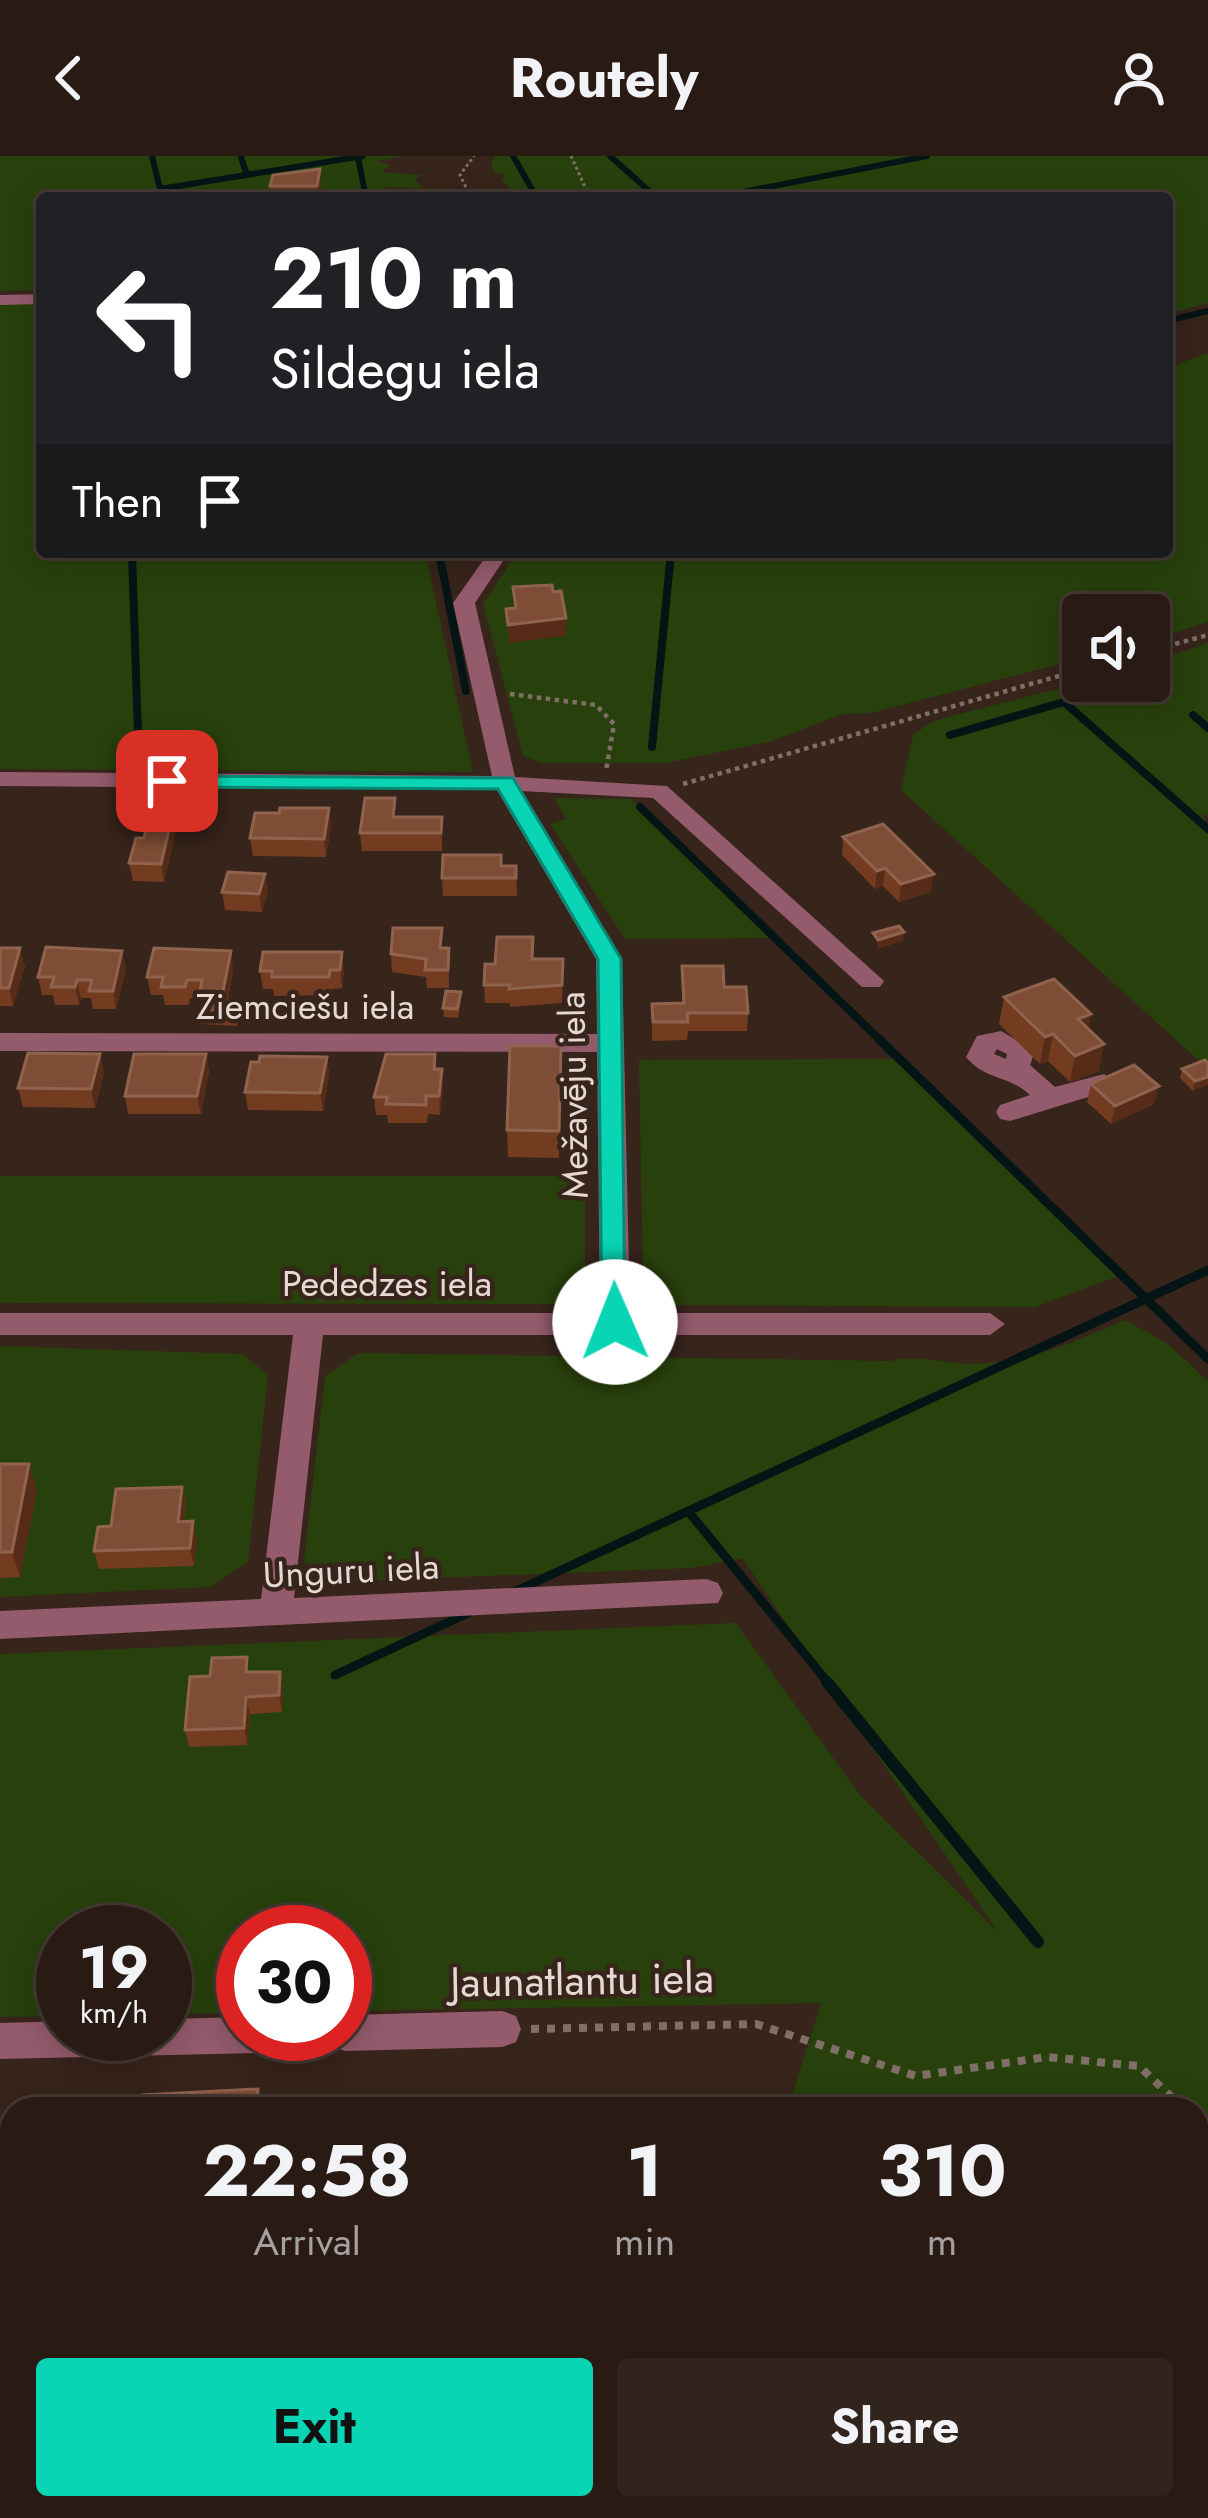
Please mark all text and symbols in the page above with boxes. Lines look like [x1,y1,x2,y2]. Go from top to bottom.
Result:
text: Routely [510,39,698,117]
icon: back [36,45,102,111]
icon: person [1106,45,1172,111]
text: 210 m [270,218,518,340]
icon: left [72,240,228,396]
text: Sildegu iela [270,330,540,408]
icon: arrive [187,468,253,534]
text: Then [72,469,163,534]
map controls [1062,594,1170,702]
button: sound [1062,594,1170,702]
pin [116,730,218,832]
icon: arrive [134,748,200,814]
street label: Ziemciešu iela [196,980,414,1032]
street label: Mežavēju iela [545,991,601,1199]
street label: Pededzes iela [282,1257,492,1309]
position arrow [552,1259,678,1385]
street label: Unguru iela [262,1539,440,1601]
speed limit sign: 30 [216,1905,372,2061]
text: 19 [79,1924,149,2011]
street label: Jaunatlantu iela [445,1947,714,2013]
text: km/h [80,1991,148,2034]
text: 22:58 [202,2119,412,2223]
text: 1 [626,2119,663,2223]
text: 310 [878,2119,1007,2223]
text: Arrival [253,2213,361,2270]
text: min [614,2213,675,2270]
text: m [927,2213,957,2270]
button: Exit [36,2358,593,2496]
button: Share [617,2358,1173,2496]

